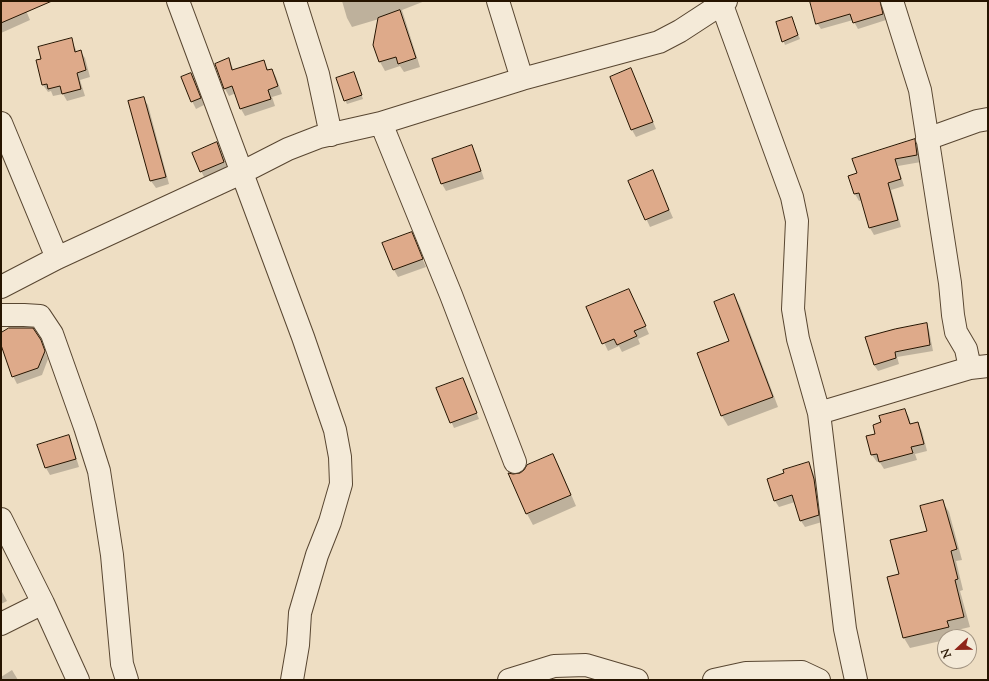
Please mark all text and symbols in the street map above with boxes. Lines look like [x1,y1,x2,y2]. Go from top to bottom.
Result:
north arrow [937,629,977,669]
text: N [938,646,956,660]

